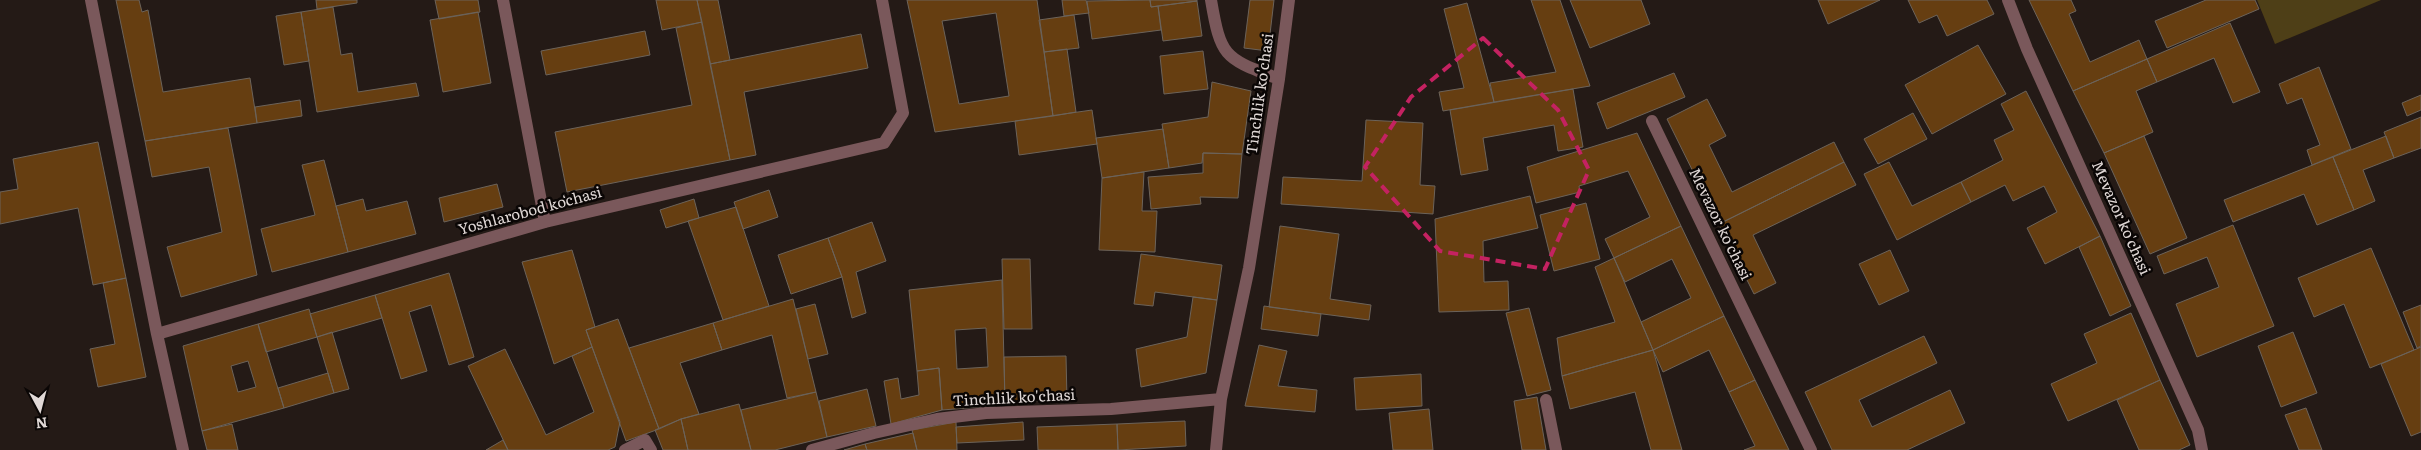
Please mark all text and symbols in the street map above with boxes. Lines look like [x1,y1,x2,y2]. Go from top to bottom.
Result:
street label: Tinchlik ko'chasi [1239,31,1278,156]
street label: Mevazor ko'chasi [2087,157,2158,278]
street label: Mevazor ko'chasi [1684,163,1759,283]
street label: Yoshlarobod koʻchasi [455,179,604,240]
street label: Tinchlik ko'chasi [952,382,1076,411]
north arrow [15,385,65,435]
text: N [34,413,49,435]

